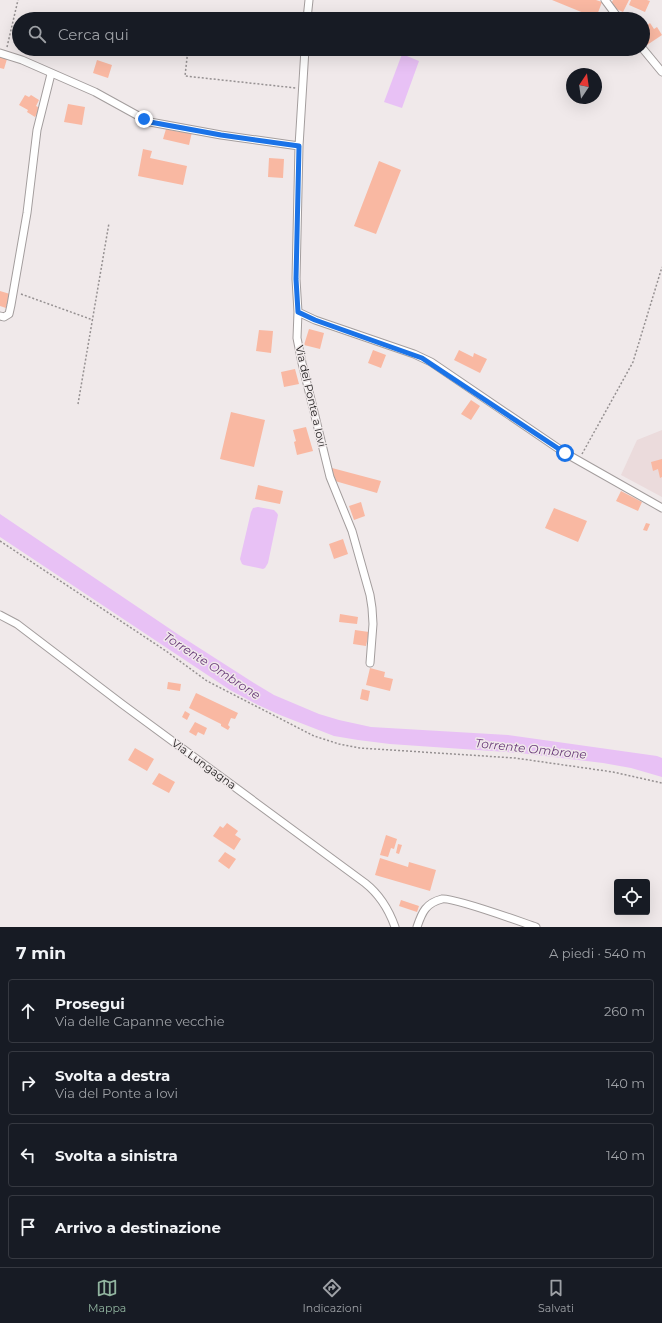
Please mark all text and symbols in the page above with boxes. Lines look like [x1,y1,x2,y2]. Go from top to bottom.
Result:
search box [12,12,650,56]
icon: search [26,23,48,45]
text: Cerca qui [58,25,129,44]
north arrow [566,68,602,104]
route end [135,110,153,128]
street label: Via del Ponte a Iovi [292,344,330,448]
route start [556,444,574,462]
water label: Torrente Ombrone [161,629,263,702]
water label: Torrente Ombrone [475,735,588,762]
street label: Via Lungagna [169,736,239,792]
map controls [614,879,650,915]
button: locate [614,879,650,915]
text: 7 min [16,943,66,963]
text: A piedi · 540 m [549,945,646,961]
text: Prosegui [55,994,125,1013]
icon: ahead [17,1000,39,1022]
text: 260 m [604,1003,645,1019]
text: Via delle Capanne vecchie [55,1013,225,1029]
text: Svolta a destra [55,1066,170,1085]
icon: right [17,1072,39,1094]
text: 140 m [606,1075,645,1091]
text: Via del Ponte a Iovi [55,1085,178,1101]
icon: left [17,1144,39,1166]
text: Svolta a sinistra [55,1146,178,1165]
text: 140 m [606,1147,645,1163]
icon: arrive [17,1216,39,1238]
text: Arrivo a destinazione [55,1218,221,1237]
tab: Mappa [88,1277,126,1315]
tab: Indicazioni [302,1277,362,1315]
tab: Salvati [538,1277,574,1315]

